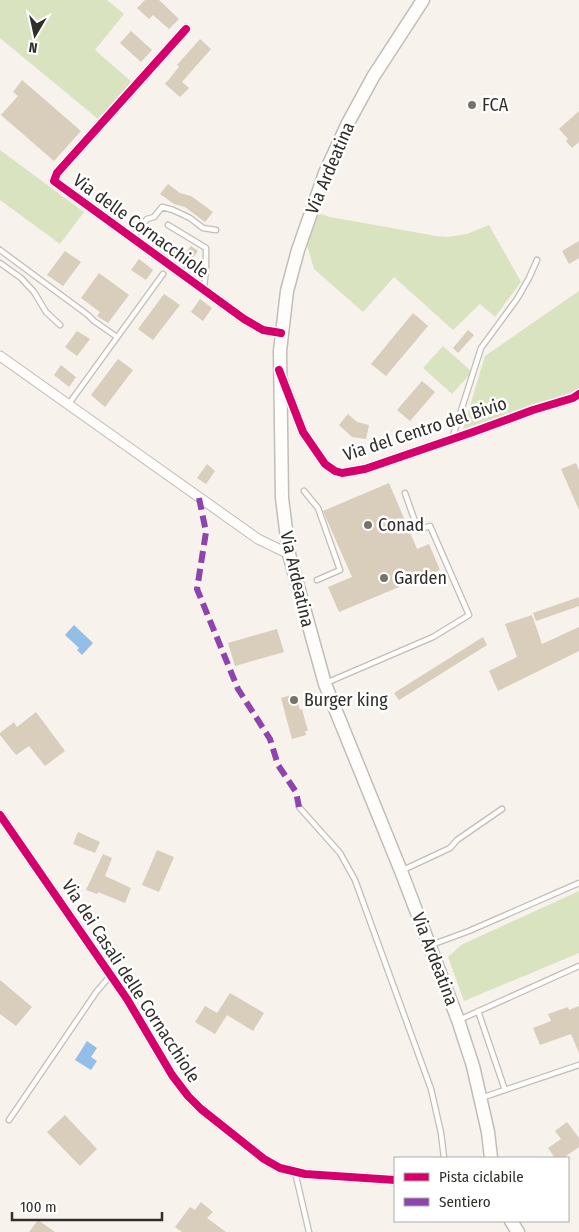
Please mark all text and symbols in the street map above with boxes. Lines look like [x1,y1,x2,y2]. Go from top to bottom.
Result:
north arrow [10,10,60,60]
text: N [28,38,39,56]
place label: FCA [482,94,509,116]
marker: FCA [466,99,478,111]
street label: Via Ardeatina [301,118,359,217]
street label: Via delle Cornacchiole [69,169,213,283]
street label: Via del Centro del Bivio [340,392,510,466]
place label: Conad [378,514,424,536]
marker: Conad [362,519,374,531]
street label: Via Ardeatina [275,529,319,629]
place label: Garden [394,567,447,589]
marker: Garden [378,572,390,584]
place label: Burger king [304,689,388,711]
marker: Burger king [288,694,300,706]
street label: Via dei Casali delle Cornacchiole [57,875,205,1087]
street label: Via Ardeatina [407,909,463,1009]
legend [394,1157,569,1222]
text: Pista ciclabile [439,1168,524,1186]
scale bar [12,1190,162,1222]
text: Sentiero [439,1193,491,1211]
text: 100 m [20,1198,57,1216]

